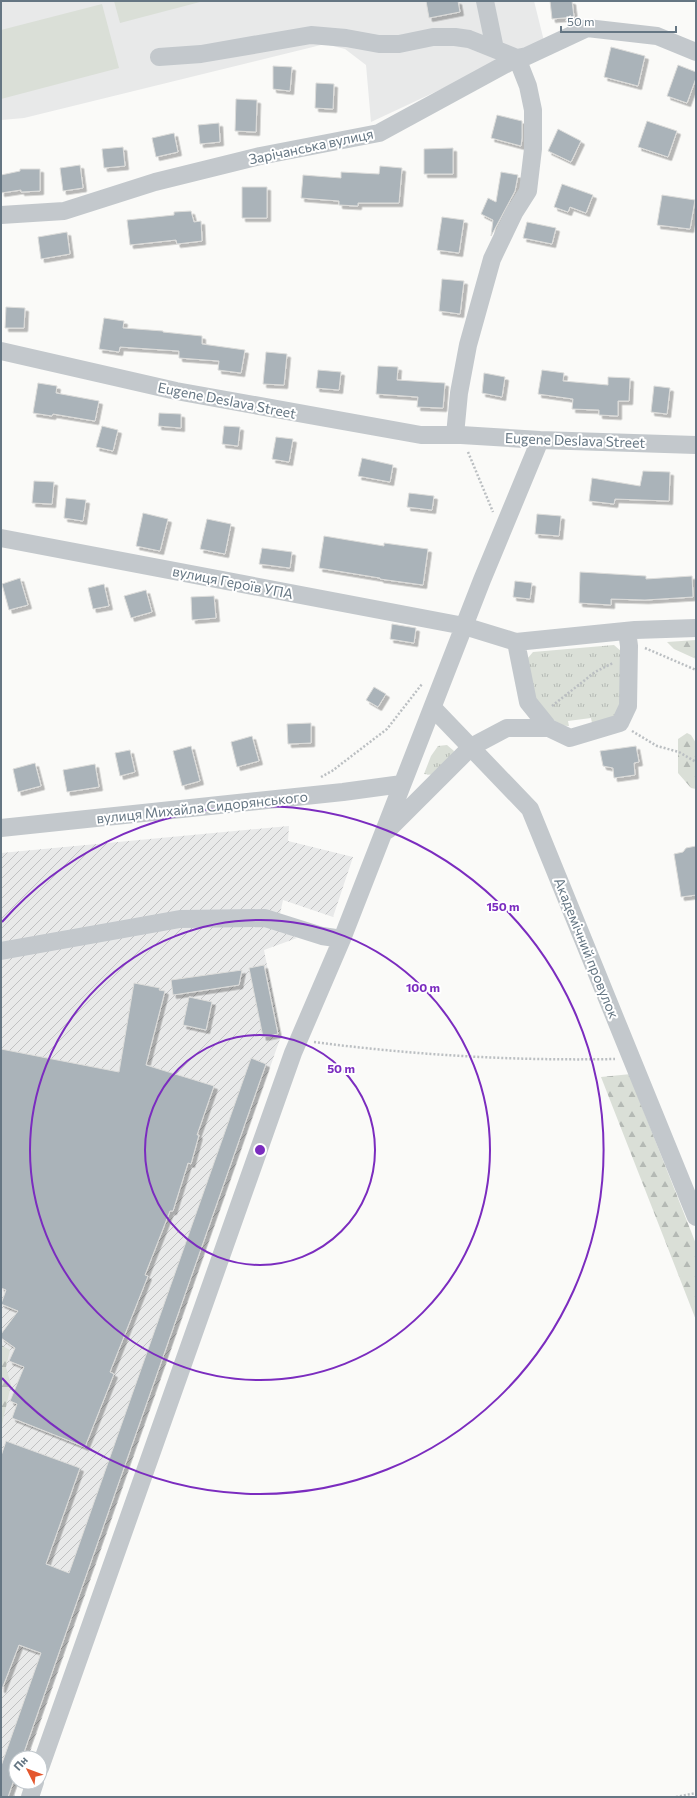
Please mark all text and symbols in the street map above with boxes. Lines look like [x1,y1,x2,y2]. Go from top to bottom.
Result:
scale bar [561,8,676,34]
text: 50 m [567,14,595,28]
street label: Зарічанська вулиця [247,124,375,168]
street label: Eugene Deslava Street [156,378,298,422]
street label: Eugene Deslava Street [505,429,646,451]
street label: вулиця Героїв УПА [171,562,295,602]
street label: вулиця Михайла Сидорянського [95,787,309,827]
street label: Академічний провулок [551,875,623,1021]
text: 150 m [486,899,520,913]
text: 100 m [406,980,440,994]
text: 50 m [327,1061,355,1075]
centre of rings [253,1143,267,1157]
north arrow [8,1750,48,1790]
text: Пн [10,1753,30,1773]

